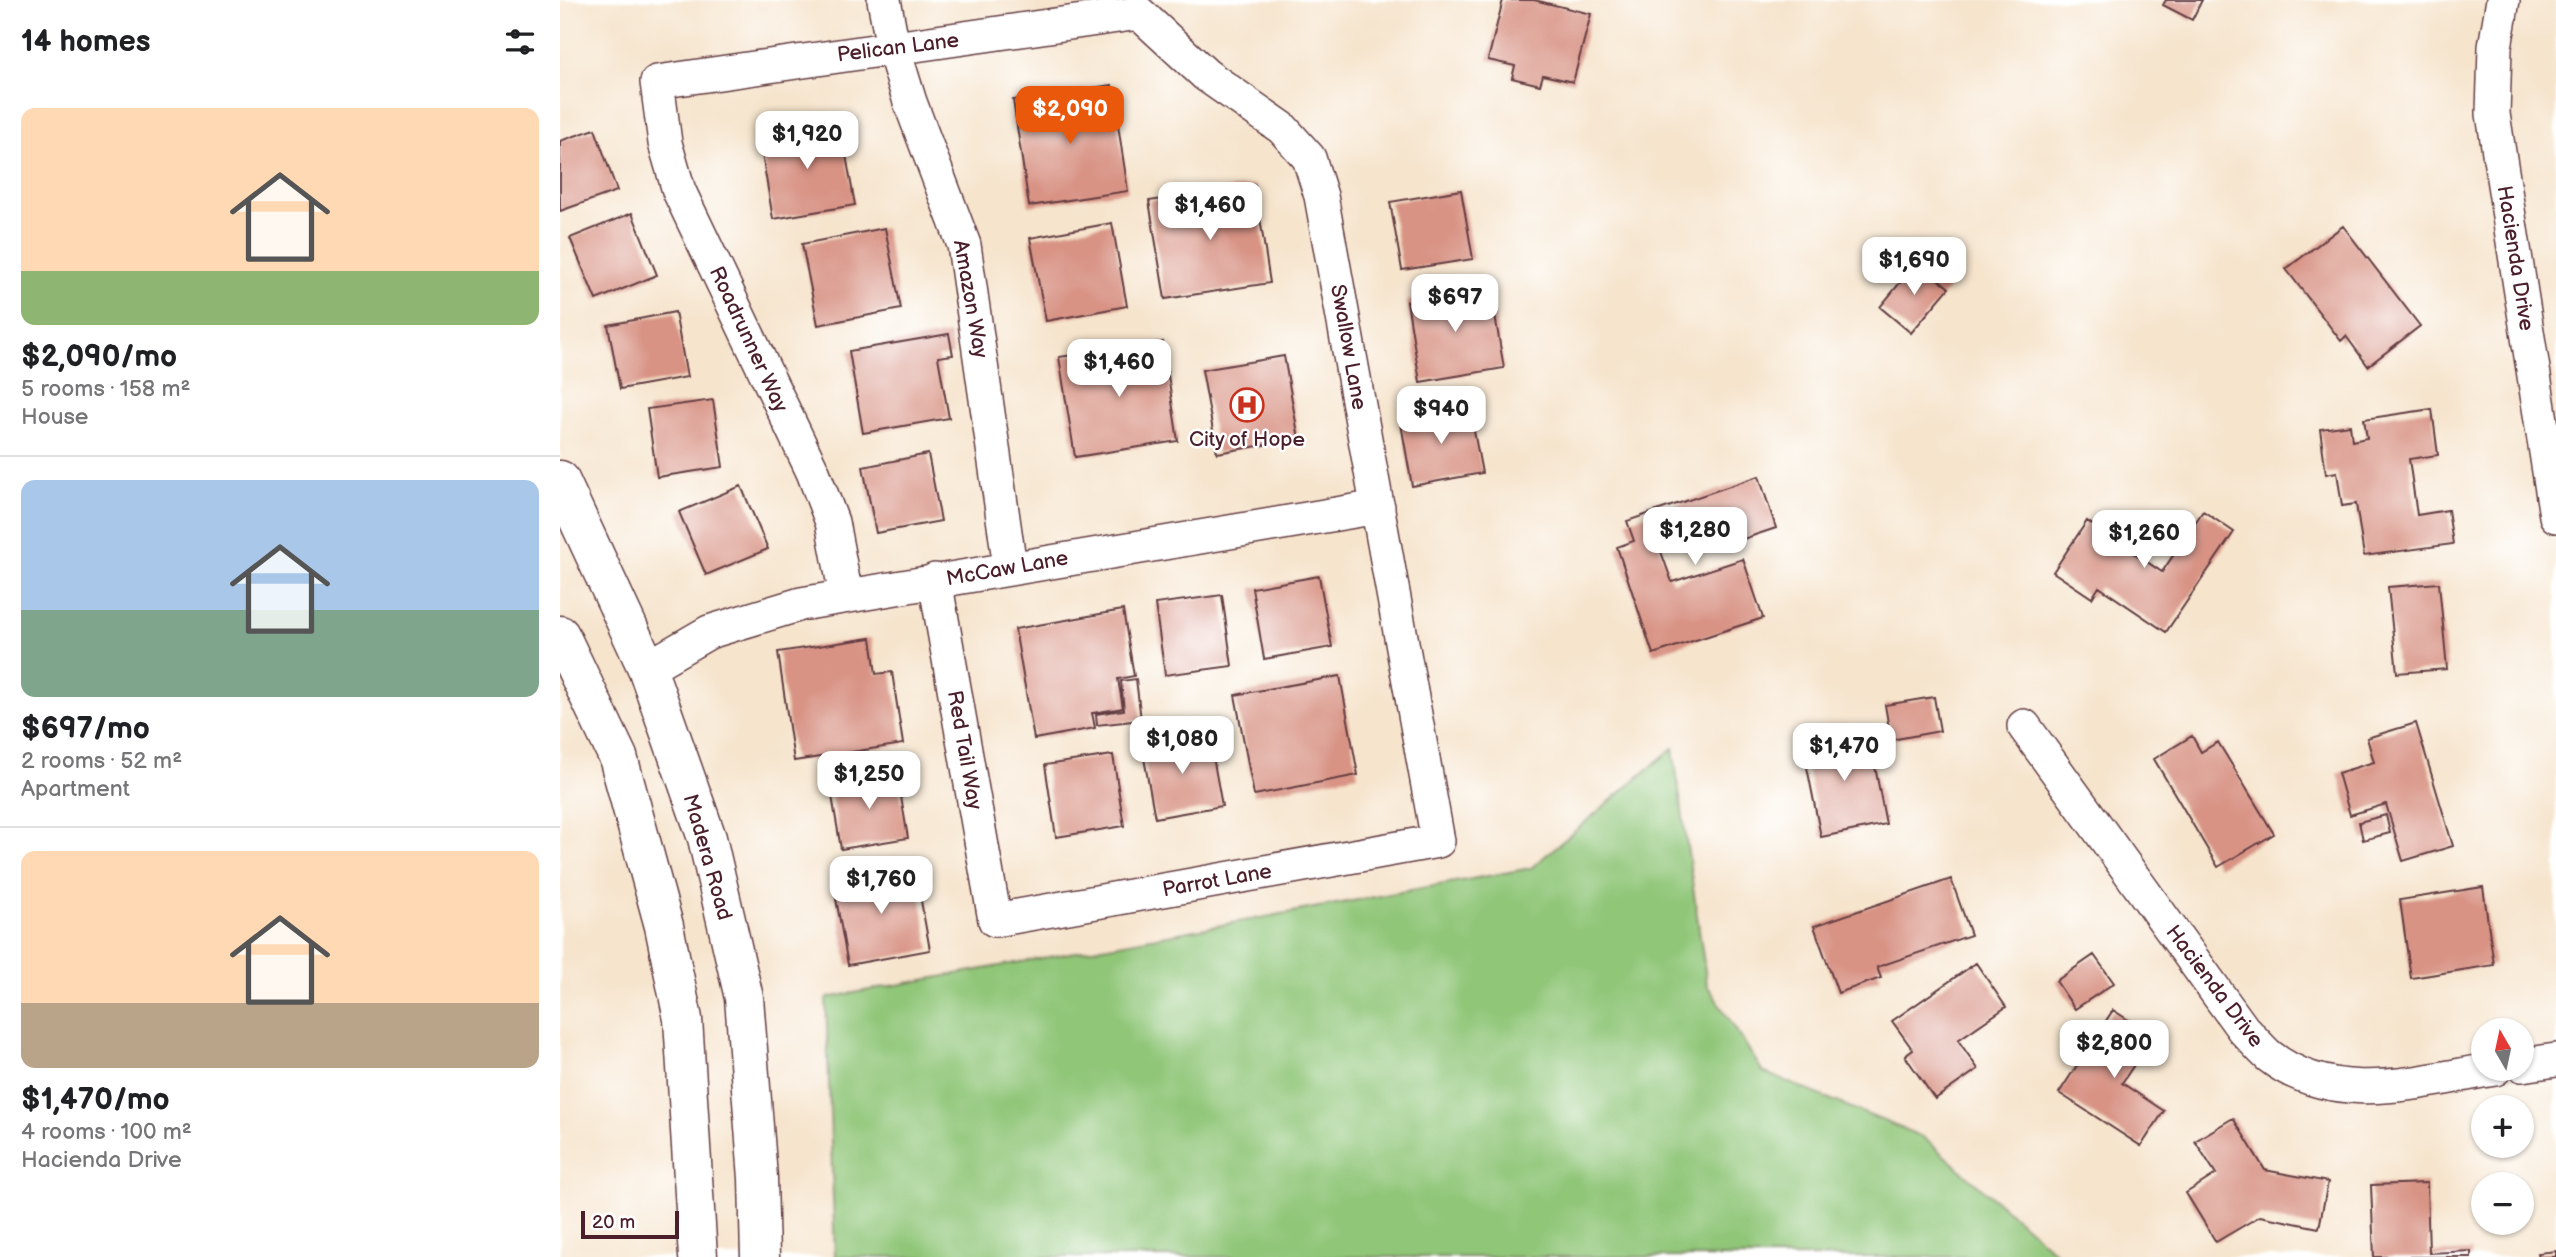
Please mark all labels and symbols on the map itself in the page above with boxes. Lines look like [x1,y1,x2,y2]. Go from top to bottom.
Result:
street label: Pelican Lane [836,28,960,67]
pin: $2,090 [1013,86,1127,146]
pin: $1,920 [750,111,864,171]
pin: $1,460 [1153,182,1267,242]
street label: Hacienda Drive [2492,184,2539,332]
street label: Amazon Way [948,238,993,361]
pin: $1,690 [1857,238,1971,297]
street label: Roadrunner Way [704,262,793,417]
pin: $697 [1414,274,1496,334]
street label: Swallow Lane [1325,282,1372,412]
pin: $1,460 [1062,340,1176,399]
hospital icon: City of Hope [1228,386,1266,424]
pin: $940 [1400,386,1482,446]
place label: City of Hope [1189,427,1305,452]
pin: $1,280 [1638,508,1752,567]
pin: $1,260 [2087,510,2201,570]
street label: McCaw Lane [944,545,1070,592]
street label: Red Tail Way [942,689,987,812]
pin: $1,080 [1125,716,1239,776]
pin: $1,470 [1787,724,1901,783]
pin: $1,250 [812,752,926,811]
street label: Madera Road [678,791,737,923]
pin: $1,760 [824,856,938,916]
street label: Parrot Lane [1161,859,1274,902]
street label: Hacienda Drive [2161,920,2269,1052]
north arrow [2471,1018,2534,1082]
pin: $2,800 [2057,1020,2171,1080]
scale bar [581,1208,679,1240]

